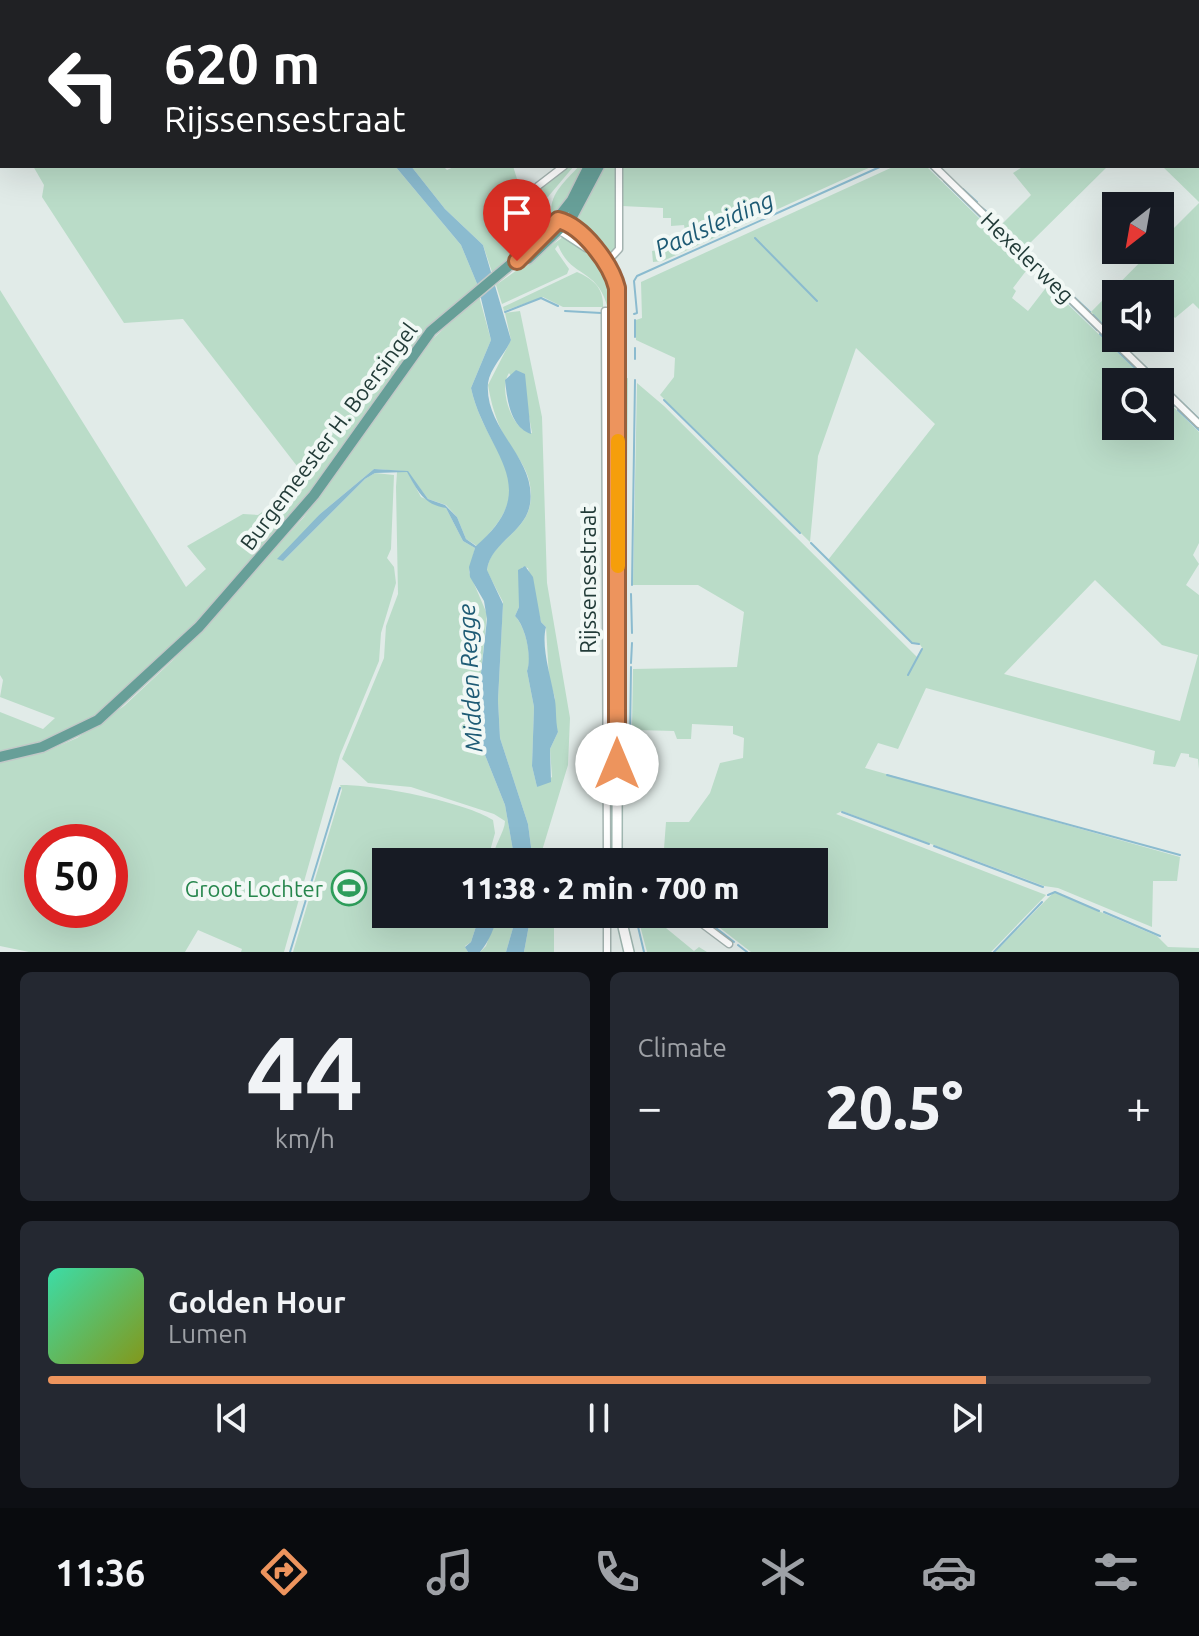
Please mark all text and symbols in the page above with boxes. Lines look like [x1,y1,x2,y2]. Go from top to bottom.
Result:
icon: left [32,32,136,136]
text: 620 m [164,32,320,95]
text: Rijssensestraat [164,98,406,139]
pin [483,179,551,261]
water label: Paalsleiding [650,186,778,262]
icon: arrive [495,191,539,235]
north arrow [1102,192,1174,264]
map controls [1102,192,1174,440]
street label: Hexelerweg [977,207,1079,307]
button: sound [1102,280,1174,352]
street label: Burgemeester H. Boersingel [234,317,422,554]
button: search [1102,368,1174,440]
street label: Rijssensestraat [575,506,600,654]
water label: Midden Regge [453,603,487,753]
position arrow [575,722,659,806]
speed limit sign: 50 [24,824,128,928]
sports icon: Groot Lochter [330,869,368,907]
text: 11:38 · 2 min · 700 m [461,871,739,905]
place label: Groot Lochter [185,876,324,901]
text: 44 [246,1013,363,1130]
text: Climate [638,1033,727,1062]
text: 20.5° [825,1073,963,1140]
text: − [638,1082,662,1131]
text: + [1126,1082,1151,1131]
text: km/h [275,1124,335,1153]
text: Golden Hour [168,1285,346,1319]
text: Lumen [168,1319,248,1348]
icon: previous [210,1396,254,1440]
icon: pause [577,1396,621,1440]
icon: next [945,1396,989,1440]
icon: directions [256,1544,312,1600]
icon: music [422,1544,478,1600]
icon: phone [589,1544,645,1600]
icon: climate [755,1544,811,1600]
icon: car [921,1544,977,1600]
icon: filters [1088,1544,1144,1600]
text: 11:36 [55,1552,145,1593]

